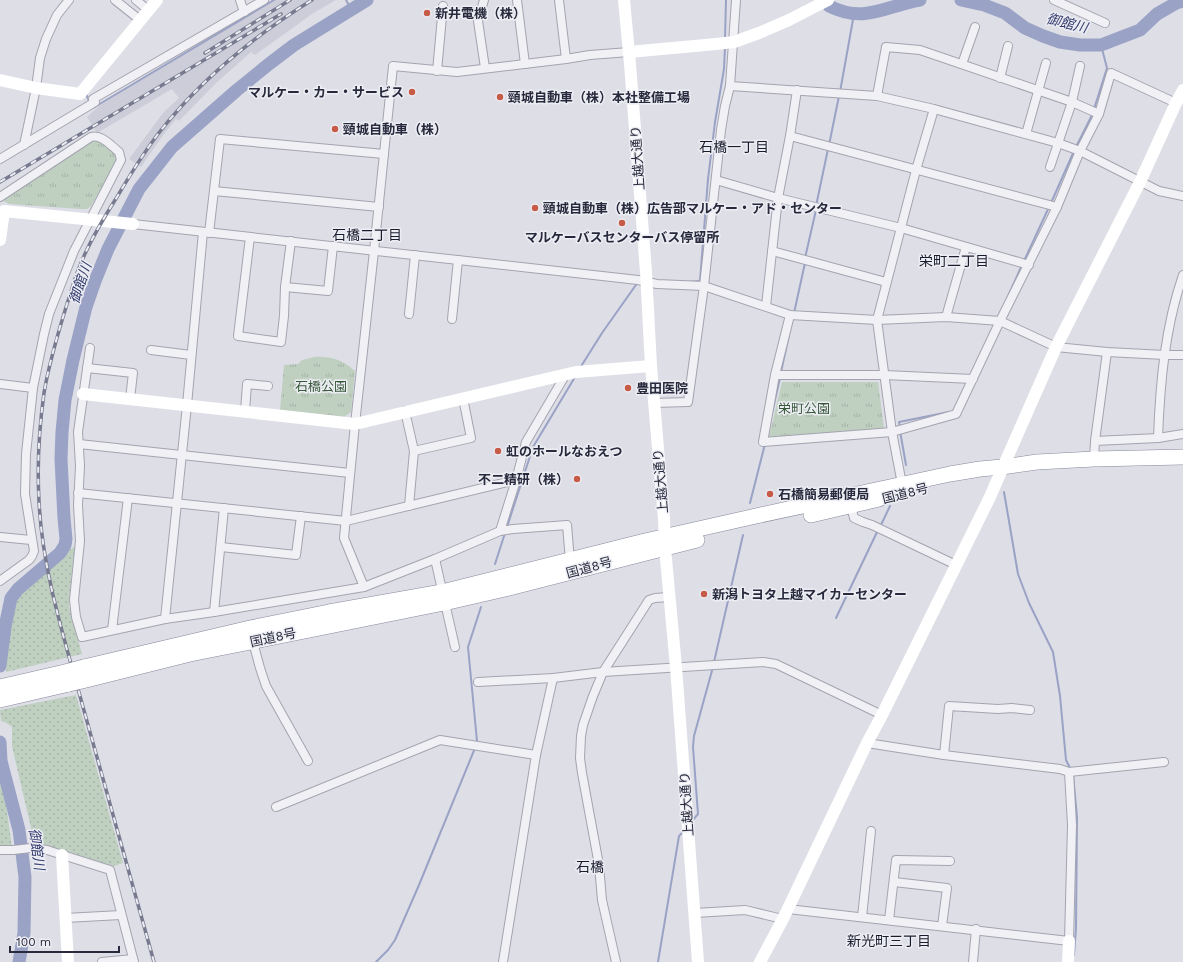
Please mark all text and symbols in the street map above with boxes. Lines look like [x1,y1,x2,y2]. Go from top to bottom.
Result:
place label: 新井電機（株） [435,6,526,21]
marker: 新井電機（株） [422,8,432,18]
water label: 御館川 [1045,10,1091,36]
place label: マルケー・カー・サービス [248,85,404,100]
marker: マルケー・カー・サービス [407,87,417,97]
place label: 頸城自動車（株）本社整備工場 [508,90,690,105]
marker: 頸城自動車（株）本社整備工場 [495,92,505,102]
place label: 頸城自動車（株） [343,122,447,137]
marker: 頸城自動車（株） [330,124,340,134]
street label: 上越大通り [628,125,647,191]
district label: 石橋一丁目 [699,139,769,155]
place label: 頸城自動車（株）広告部マルケー・アド・センター [543,201,842,216]
marker: 頸城自動車（株）広告部マルケー・アド・センター [530,203,540,213]
marker: マルケーバスセンターバス停留所 [617,218,627,228]
district label: 石橋二丁目 [332,227,402,243]
place label: マルケーバスセンターバス停留所 [525,230,719,245]
district label: 栄町二丁目 [919,253,989,269]
water label: 御館川 [66,259,95,305]
park label: 石橋公園 [295,379,347,394]
place label: 豊田医院 [636,381,688,396]
marker: 豊田医院 [623,383,633,393]
park label: 栄町公園 [778,401,830,416]
place label: 虹のホールなおえつ [506,444,623,459]
marker: 虹のホールなおえつ [493,446,503,456]
street label: 上越大通り [650,448,671,514]
place label: 不二精研（株） [478,472,569,487]
marker: 不二精研（株） [572,474,582,484]
street label: 国道8号 [880,481,930,506]
place label: 石橋簡易郵便局 [778,487,869,502]
marker: 石橋簡易郵便局 [765,489,775,499]
street label: 国道8号 [564,554,614,581]
place label: 新潟トヨタ上越マイカーセンター [712,587,907,602]
marker: 新潟トヨタ上越マイカーセンター [699,589,709,599]
street label: 国道8号 [249,625,298,650]
street label: 上越大通り [677,771,696,837]
water label: 御館川 [26,827,48,873]
district label: 石橋 [576,859,604,875]
scale bar [10,928,119,954]
district label: 新光町三丁目 [847,933,931,949]
text: 100 m [16,935,51,949]

